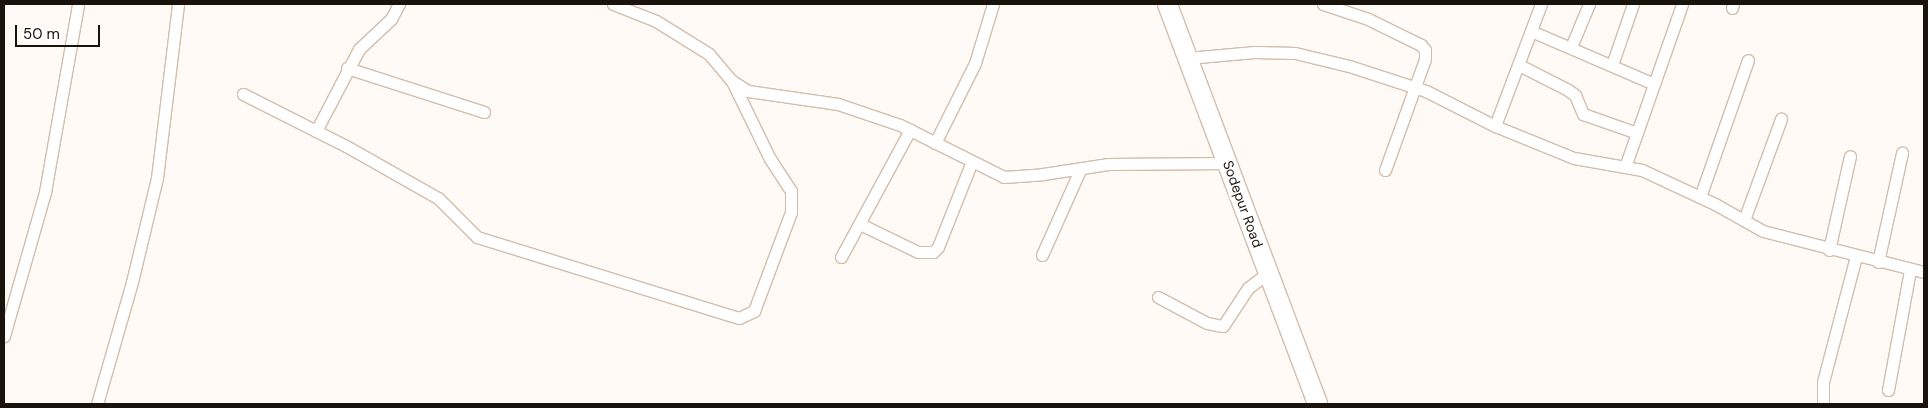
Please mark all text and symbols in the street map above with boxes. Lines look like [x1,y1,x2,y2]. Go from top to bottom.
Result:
scale bar [18,15,102,47]
text: 50 m [23,24,60,44]
street label: Sodepur Road [1219,158,1267,250]

